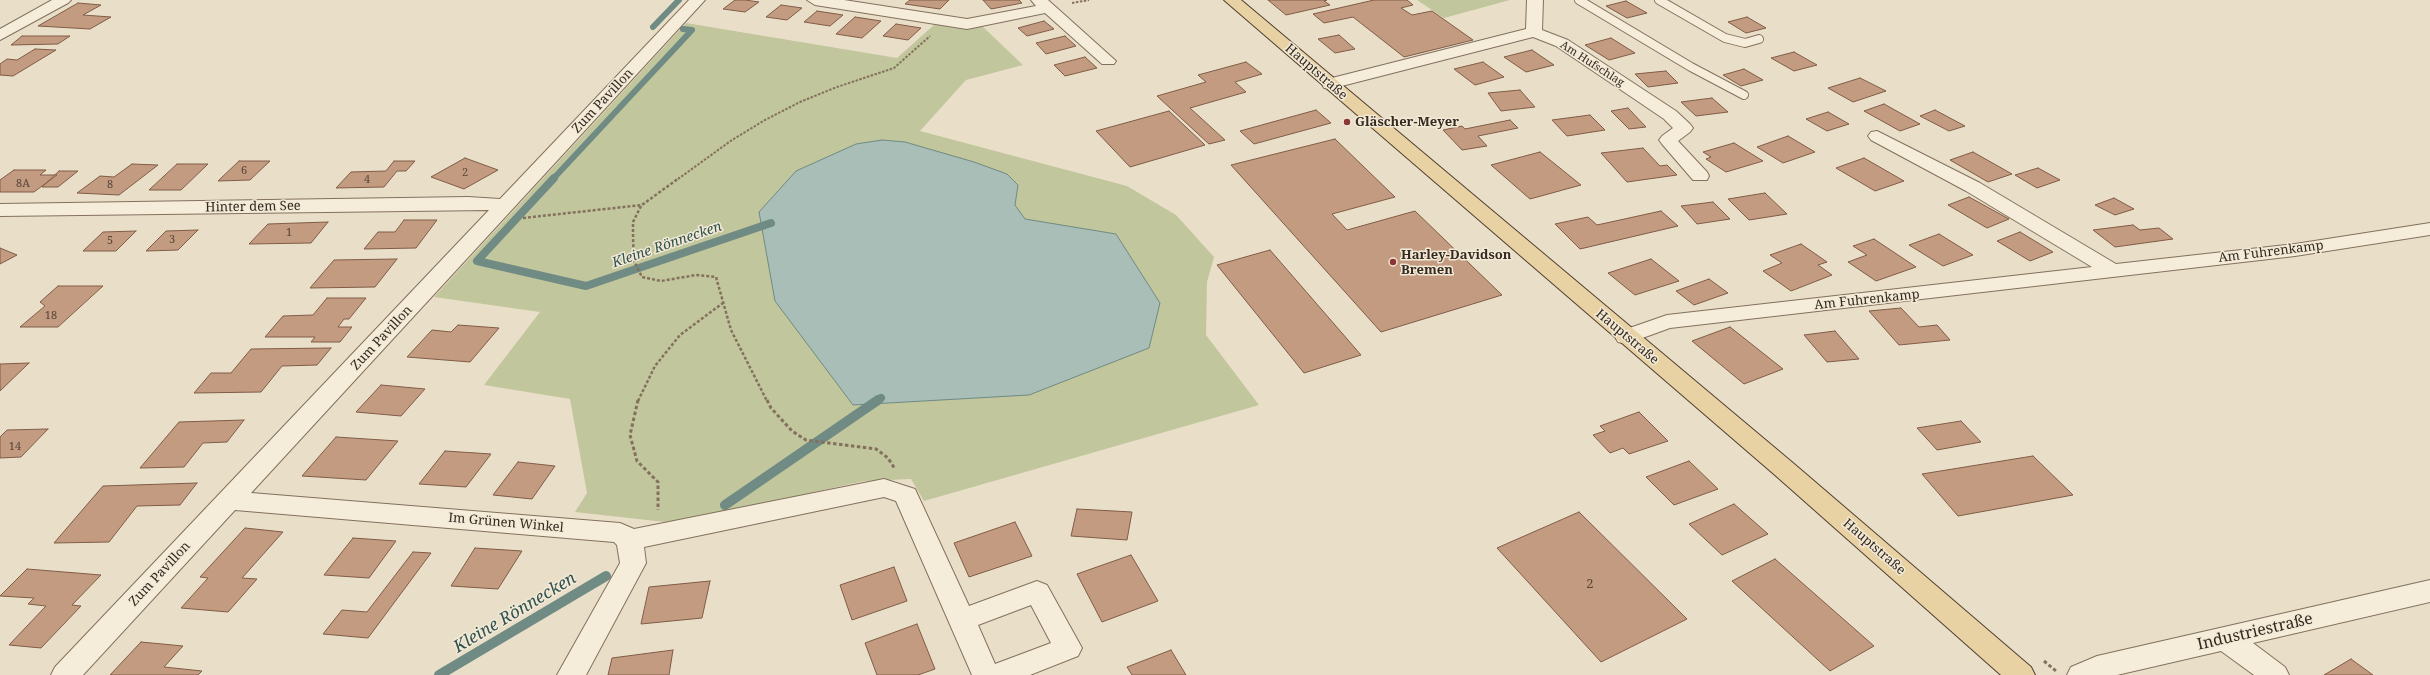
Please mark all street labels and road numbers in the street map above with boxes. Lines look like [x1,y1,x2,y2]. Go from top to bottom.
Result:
street label: Am Hufschlag [1558,38,1626,90]
street label: Hauptstraße [1282,41,1350,103]
street label: Zum Pavillon [569,66,637,136]
street label: Hinter dem See [205,198,301,216]
street label: Am Fuhrenkamp [2218,238,2324,266]
street label: Am Fuhrenkamp [1814,287,1920,313]
street label: Zum Pavillon [348,303,416,373]
street label: Hauptstraße [1592,306,1662,368]
street label: Im Grünen Winkel [448,510,564,536]
street label: Hauptstraße [1840,516,1908,578]
street label: Zum Pavillon [126,539,194,609]
street label: Industriestraße [2195,609,2315,655]

